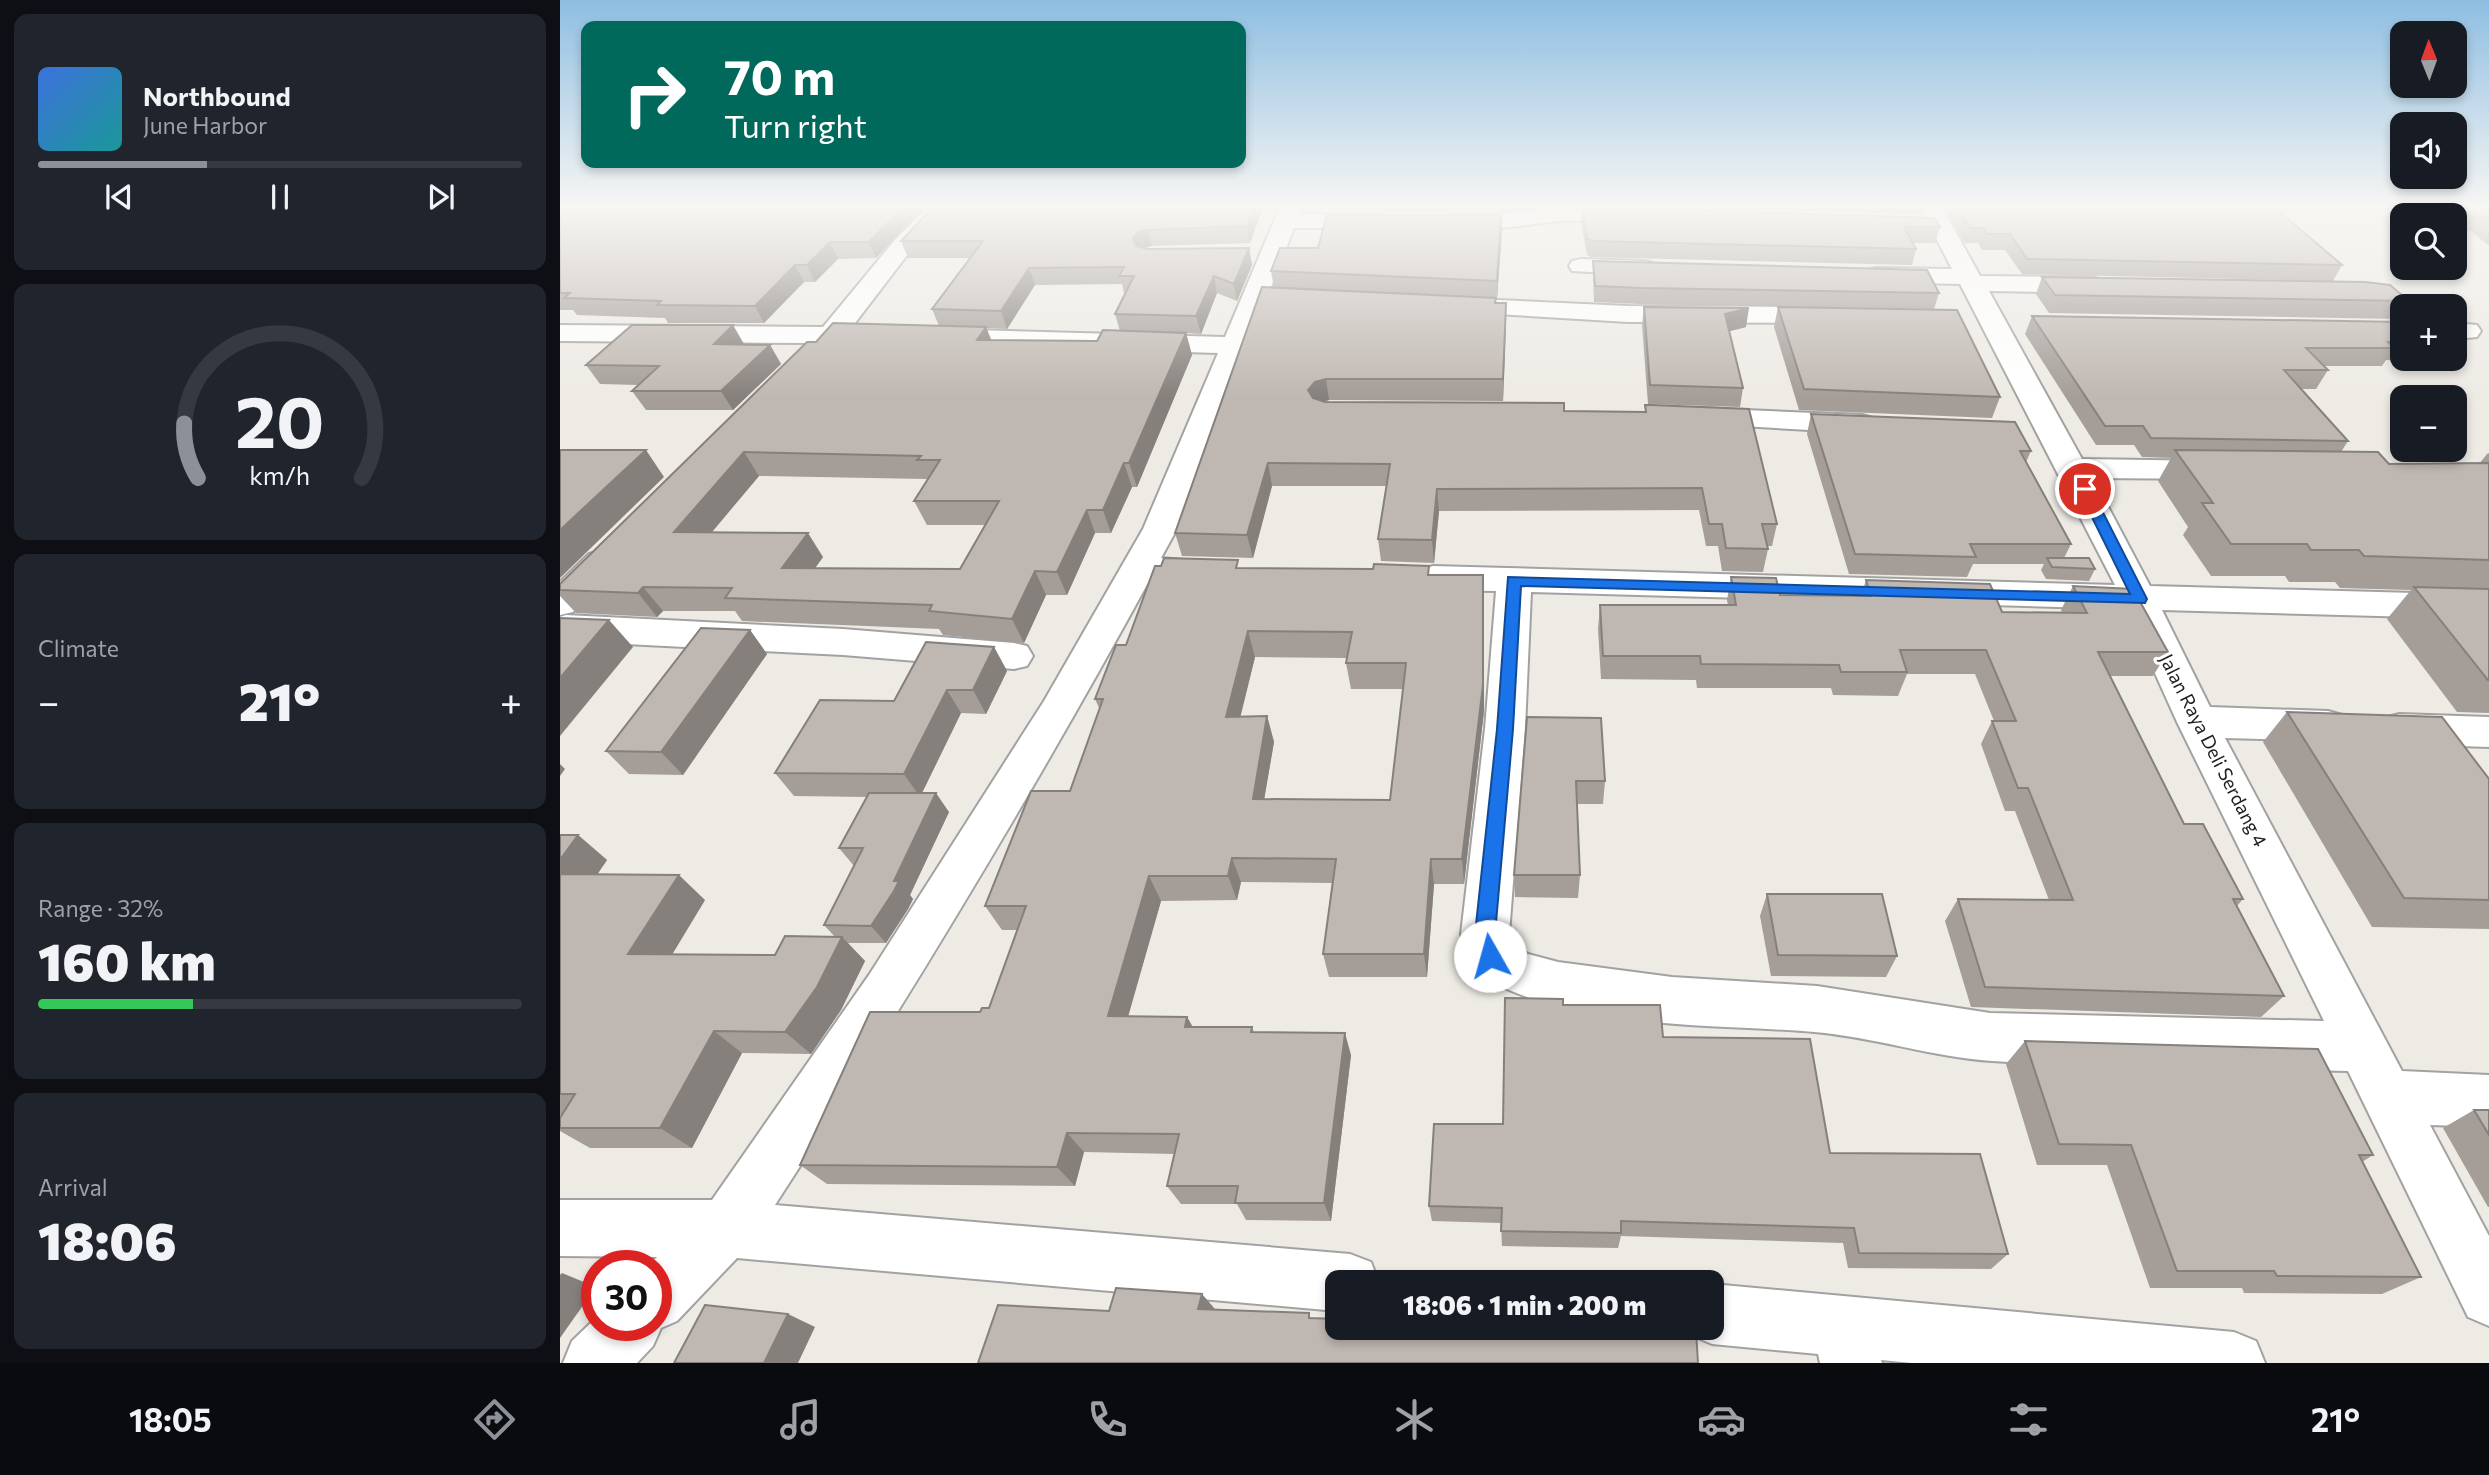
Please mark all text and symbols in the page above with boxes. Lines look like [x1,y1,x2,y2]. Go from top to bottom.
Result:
north arrow [2390,21,2468,98]
map controls [2390,21,2467,462]
text: 70 m [724,45,835,105]
icon: right [609,49,700,140]
text: Northbound [143,80,291,111]
text: Turn right [724,105,867,145]
text: June Harbor [143,111,267,139]
button: sound [2390,112,2467,189]
icon: previous [100,178,138,216]
icon: pause [261,178,299,216]
icon: next [422,178,460,216]
button: search [2390,203,2467,280]
button: + [2390,294,2467,371]
text: 20 [235,374,325,463]
button: − [2390,385,2467,462]
text: km/h [250,459,310,489]
pin [2055,459,2115,519]
icon: arrive [2066,470,2104,508]
text: Climate [38,634,119,662]
street label: Jalan Raya Deli Serdang 4 [2155,650,2273,850]
text: 21° [239,668,320,732]
text: − [38,677,60,724]
text: + [500,677,522,724]
text: Range · 32% [38,894,163,922]
position arrow [1453,919,1527,993]
text: 160 km [38,928,216,992]
text: Arrival [38,1173,108,1201]
text: 18:06 [38,1207,177,1271]
speed limit sign: 30 [581,1250,672,1341]
text: 18:06 · 1 min · 200 m [1403,1289,1646,1320]
icon: directions [470,1395,519,1444]
icon: music [776,1395,825,1444]
icon: phone [1083,1395,1132,1444]
icon: climate [1390,1395,1439,1444]
icon: car [1697,1395,1746,1444]
icon: filters [2004,1395,2053,1444]
text: 18:05 [129,1399,212,1439]
text: 21° [2311,1399,2360,1439]

